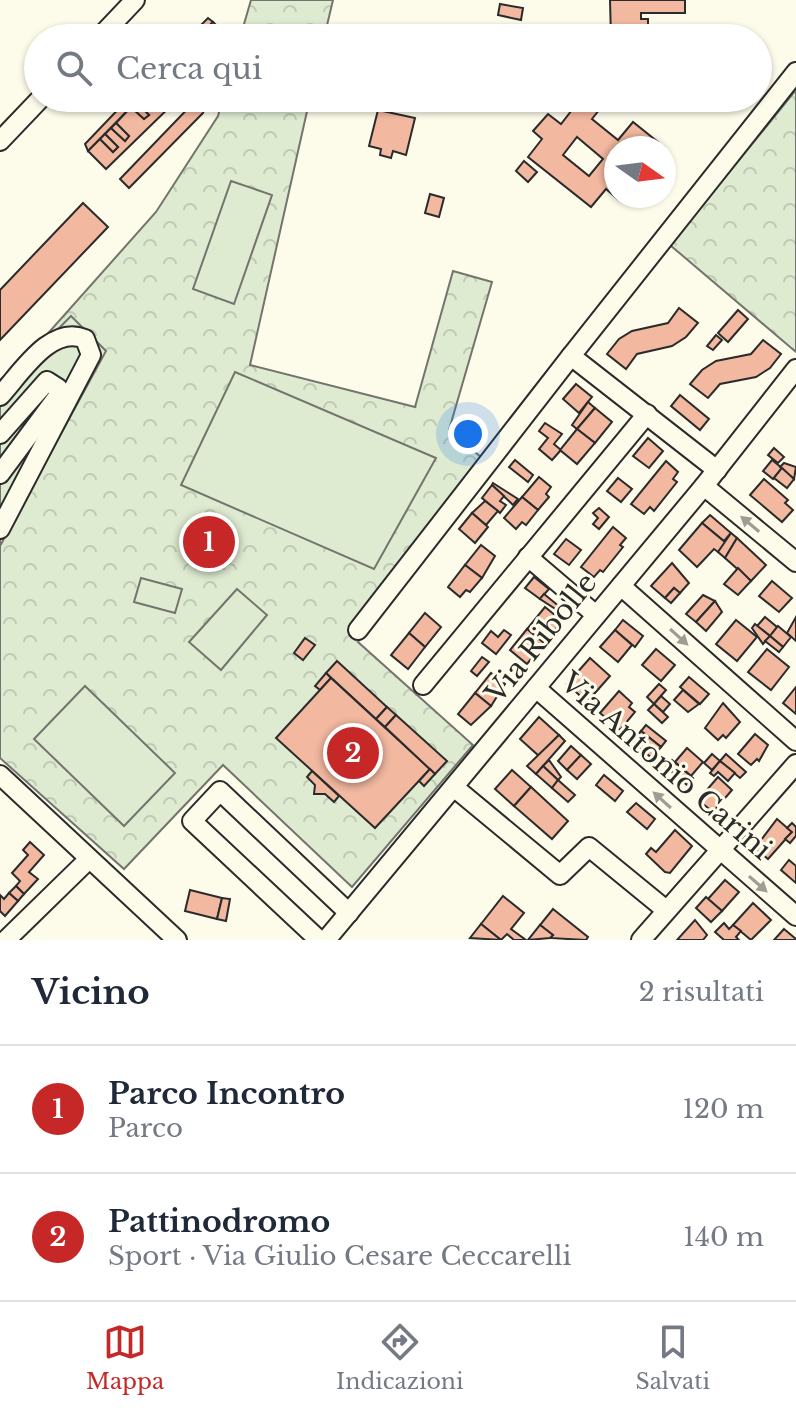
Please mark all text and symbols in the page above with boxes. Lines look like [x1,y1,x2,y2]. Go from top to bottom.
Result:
search box [24,24,772,112]
icon: search [52,46,96,90]
text: Cerca qui [116,50,262,87]
north arrow [604,136,676,208]
your location [448,414,488,454]
pin: 1 [183,512,235,572]
one-way arrow [740,516,760,533]
street label: Via Ribolle [477,566,604,711]
one-way arrow [670,628,689,646]
street label: Via Antonio Carini [553,664,779,867]
pin: 2 [327,723,379,783]
one-way arrow [652,791,671,809]
one-way arrow [748,875,768,892]
text: Vicino [32,971,150,1013]
text: 2 risultati [639,976,764,1008]
text: Parco Incontro [108,1075,345,1112]
text: 1 [52,1093,64,1125]
text: 120 m [682,1093,764,1125]
text: Parco [108,1112,183,1144]
text: Pattinodromo [108,1203,330,1240]
text: 2 [50,1221,66,1253]
text: 140 m [683,1221,764,1253]
text: Sport · Via Giulio Cesare Ceccarelli [108,1240,571,1272]
tab: Mappa [86,1320,164,1395]
tab: Indicazioni [336,1320,464,1395]
tab: Salvati [635,1320,710,1395]

